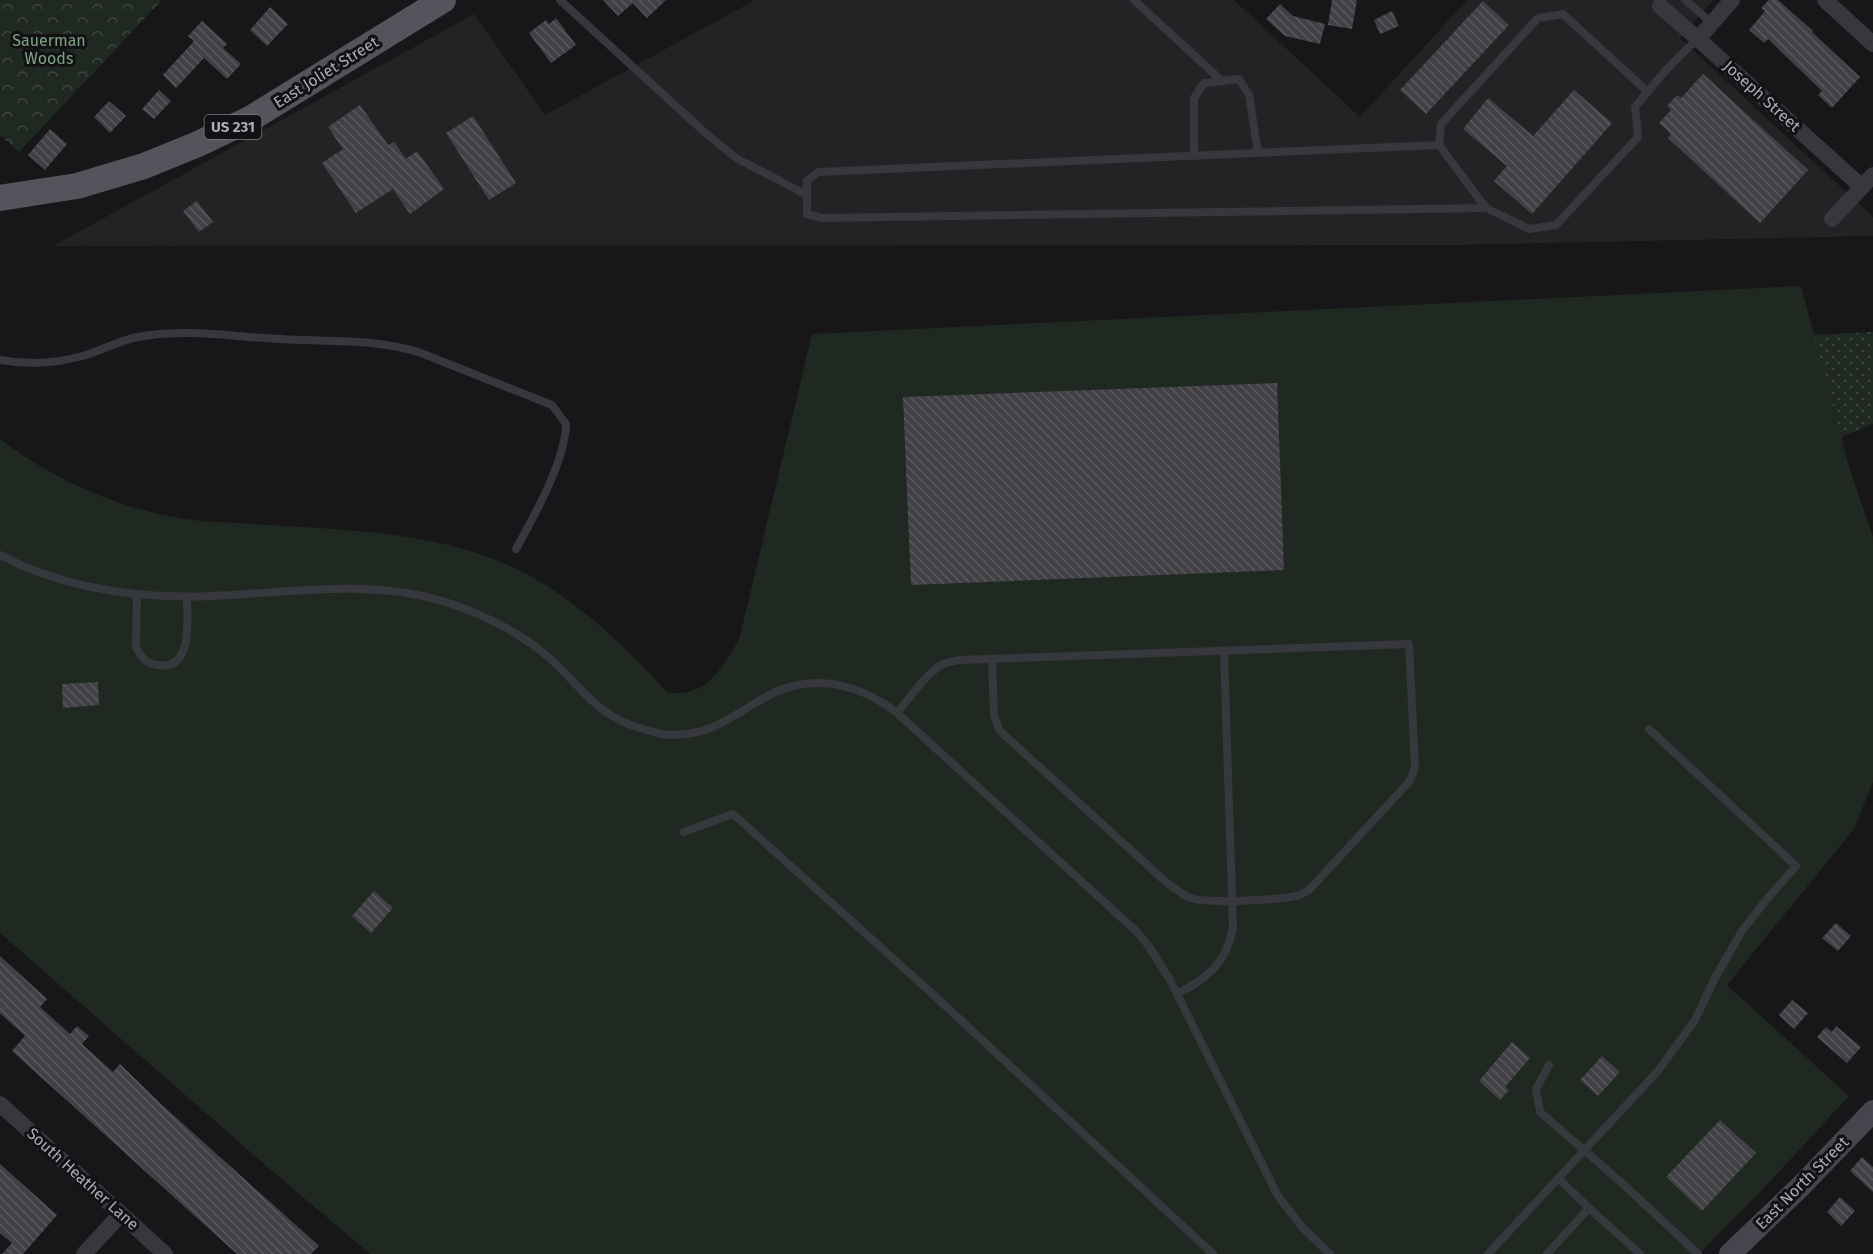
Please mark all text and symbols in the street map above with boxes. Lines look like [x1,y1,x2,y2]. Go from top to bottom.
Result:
park label: Sauerman Woods [12,31,86,68]
street label: East Joliet Street [270,32,382,112]
street label: Joseph Street [1720,57,1805,136]
road number: US 231 [204,115,262,139]
street label: South Heather Lane [23,1124,143,1234]
street label: East North Street [1752,1132,1853,1233]

